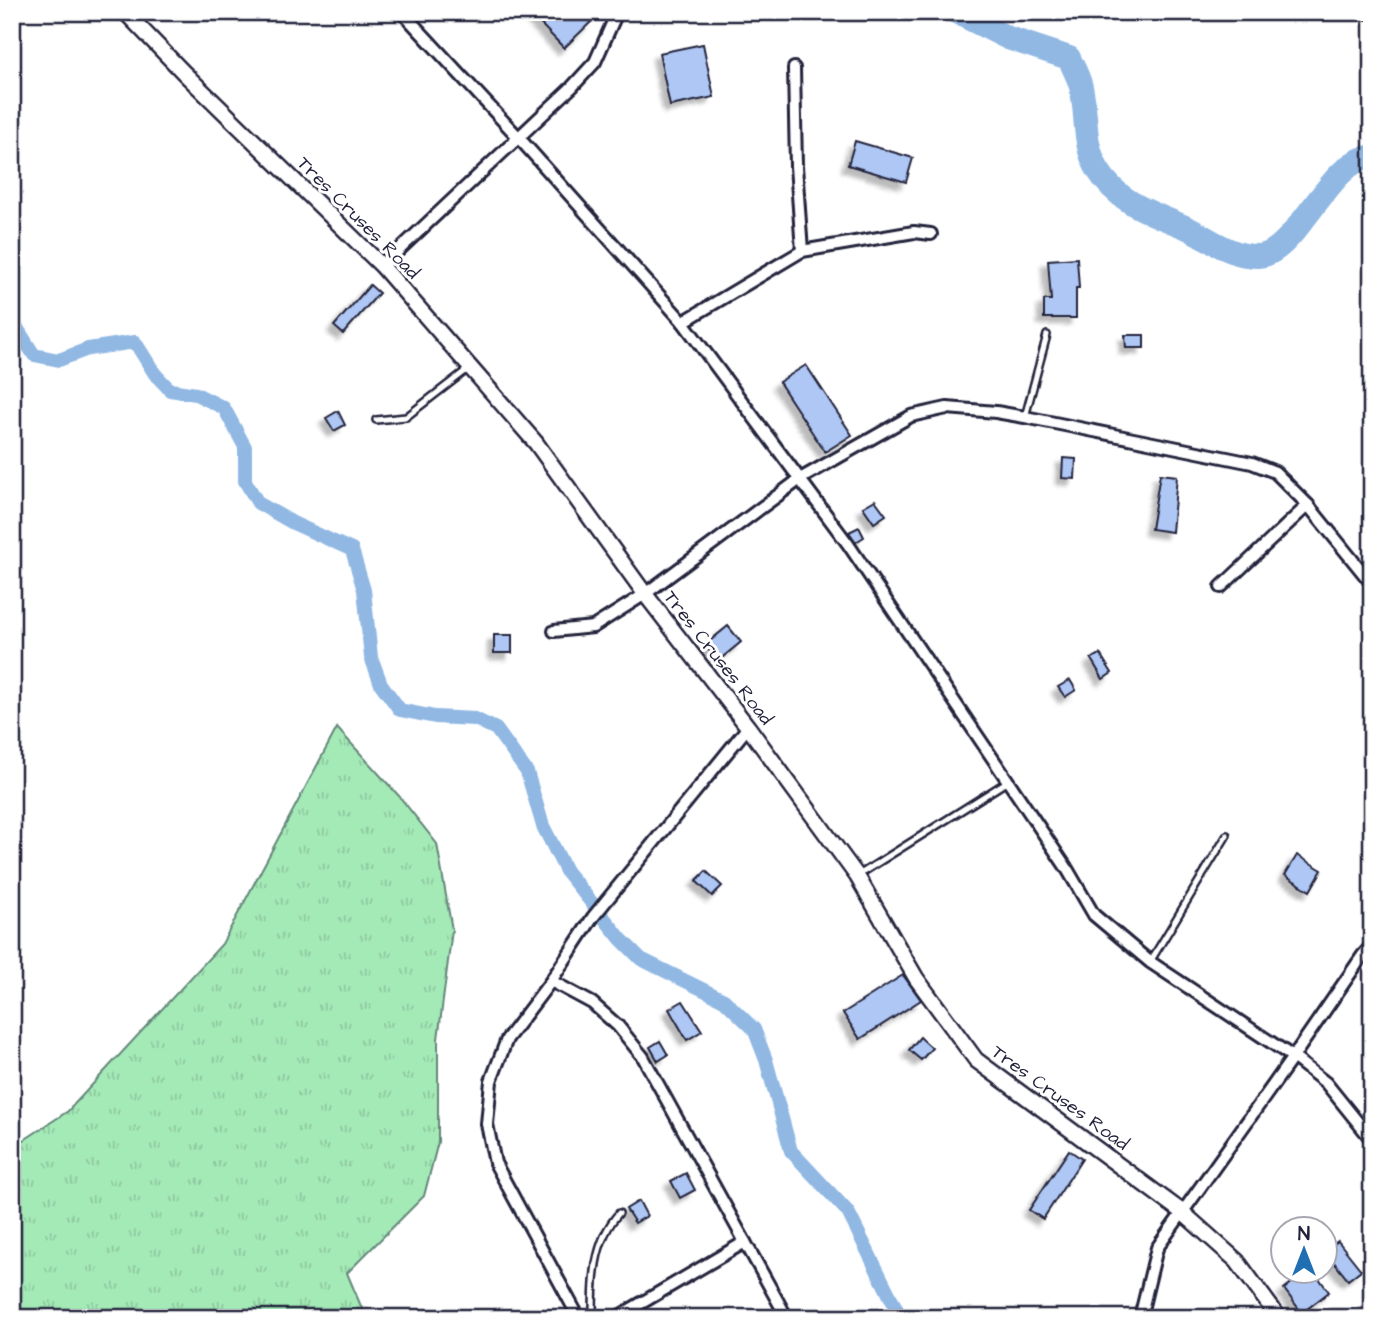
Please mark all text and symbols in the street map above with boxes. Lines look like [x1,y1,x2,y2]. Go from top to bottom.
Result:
street label: Tres Cruses Road [290,150,426,286]
street label: Tres Cruses Road [657,585,779,731]
street label: Tres Cruses Road [986,1039,1134,1157]
north arrow [1268,1214,1338,1284]
text: N [1298,1221,1310,1248]

